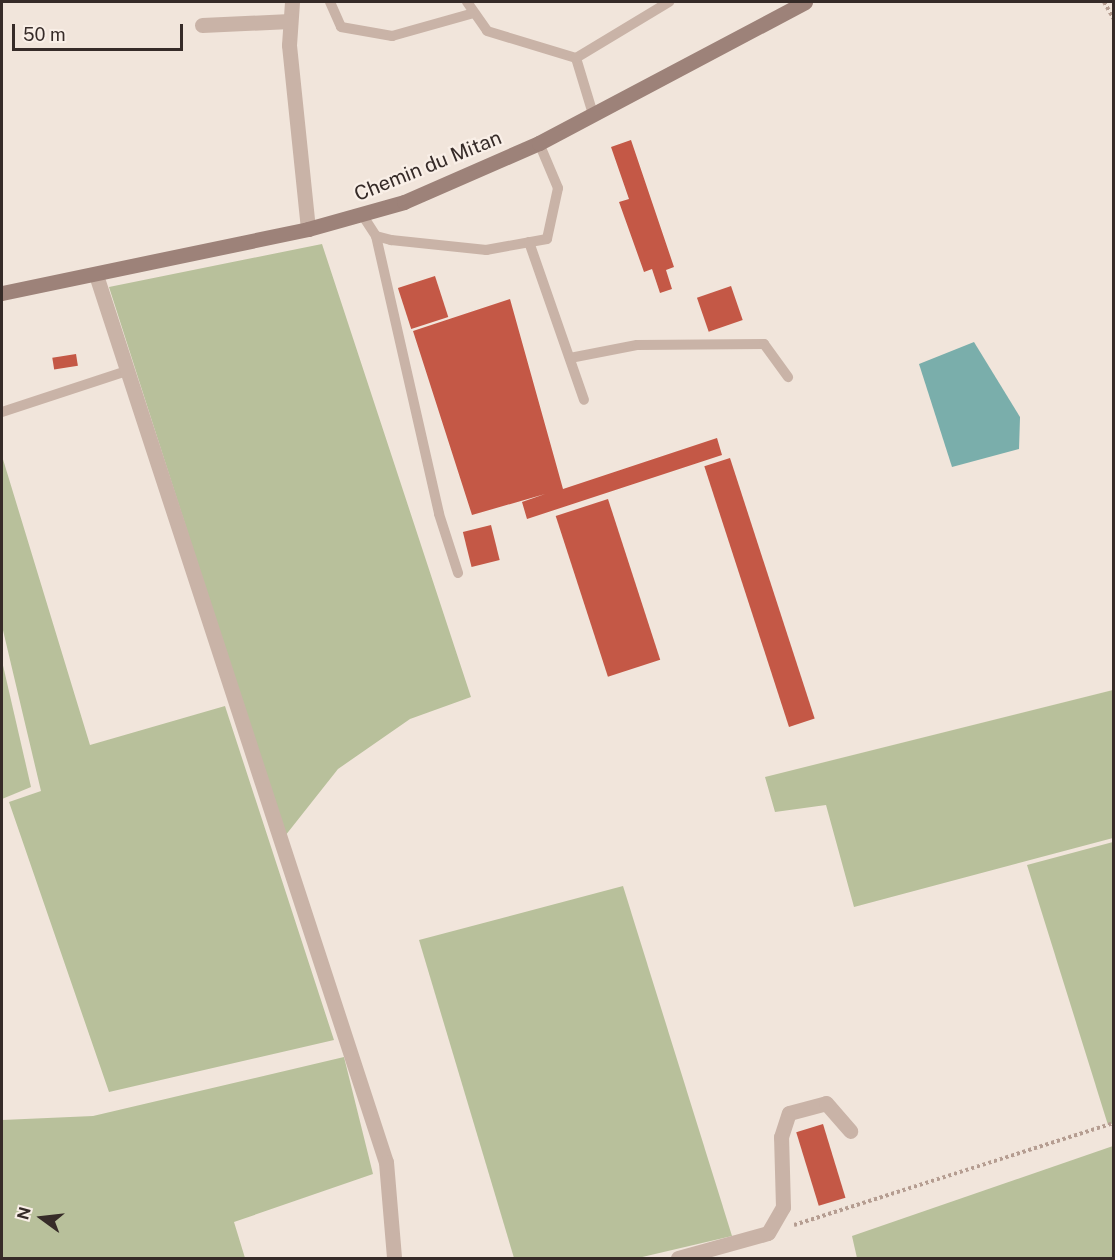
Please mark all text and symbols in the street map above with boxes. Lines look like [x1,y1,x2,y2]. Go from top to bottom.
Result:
scale bar [15,12,186,50]
text: 50 m [23,24,66,45]
street label: Chemin du Mitan [351,126,505,206]
north arrow [12,1188,72,1248]
text: N [13,1205,35,1222]

